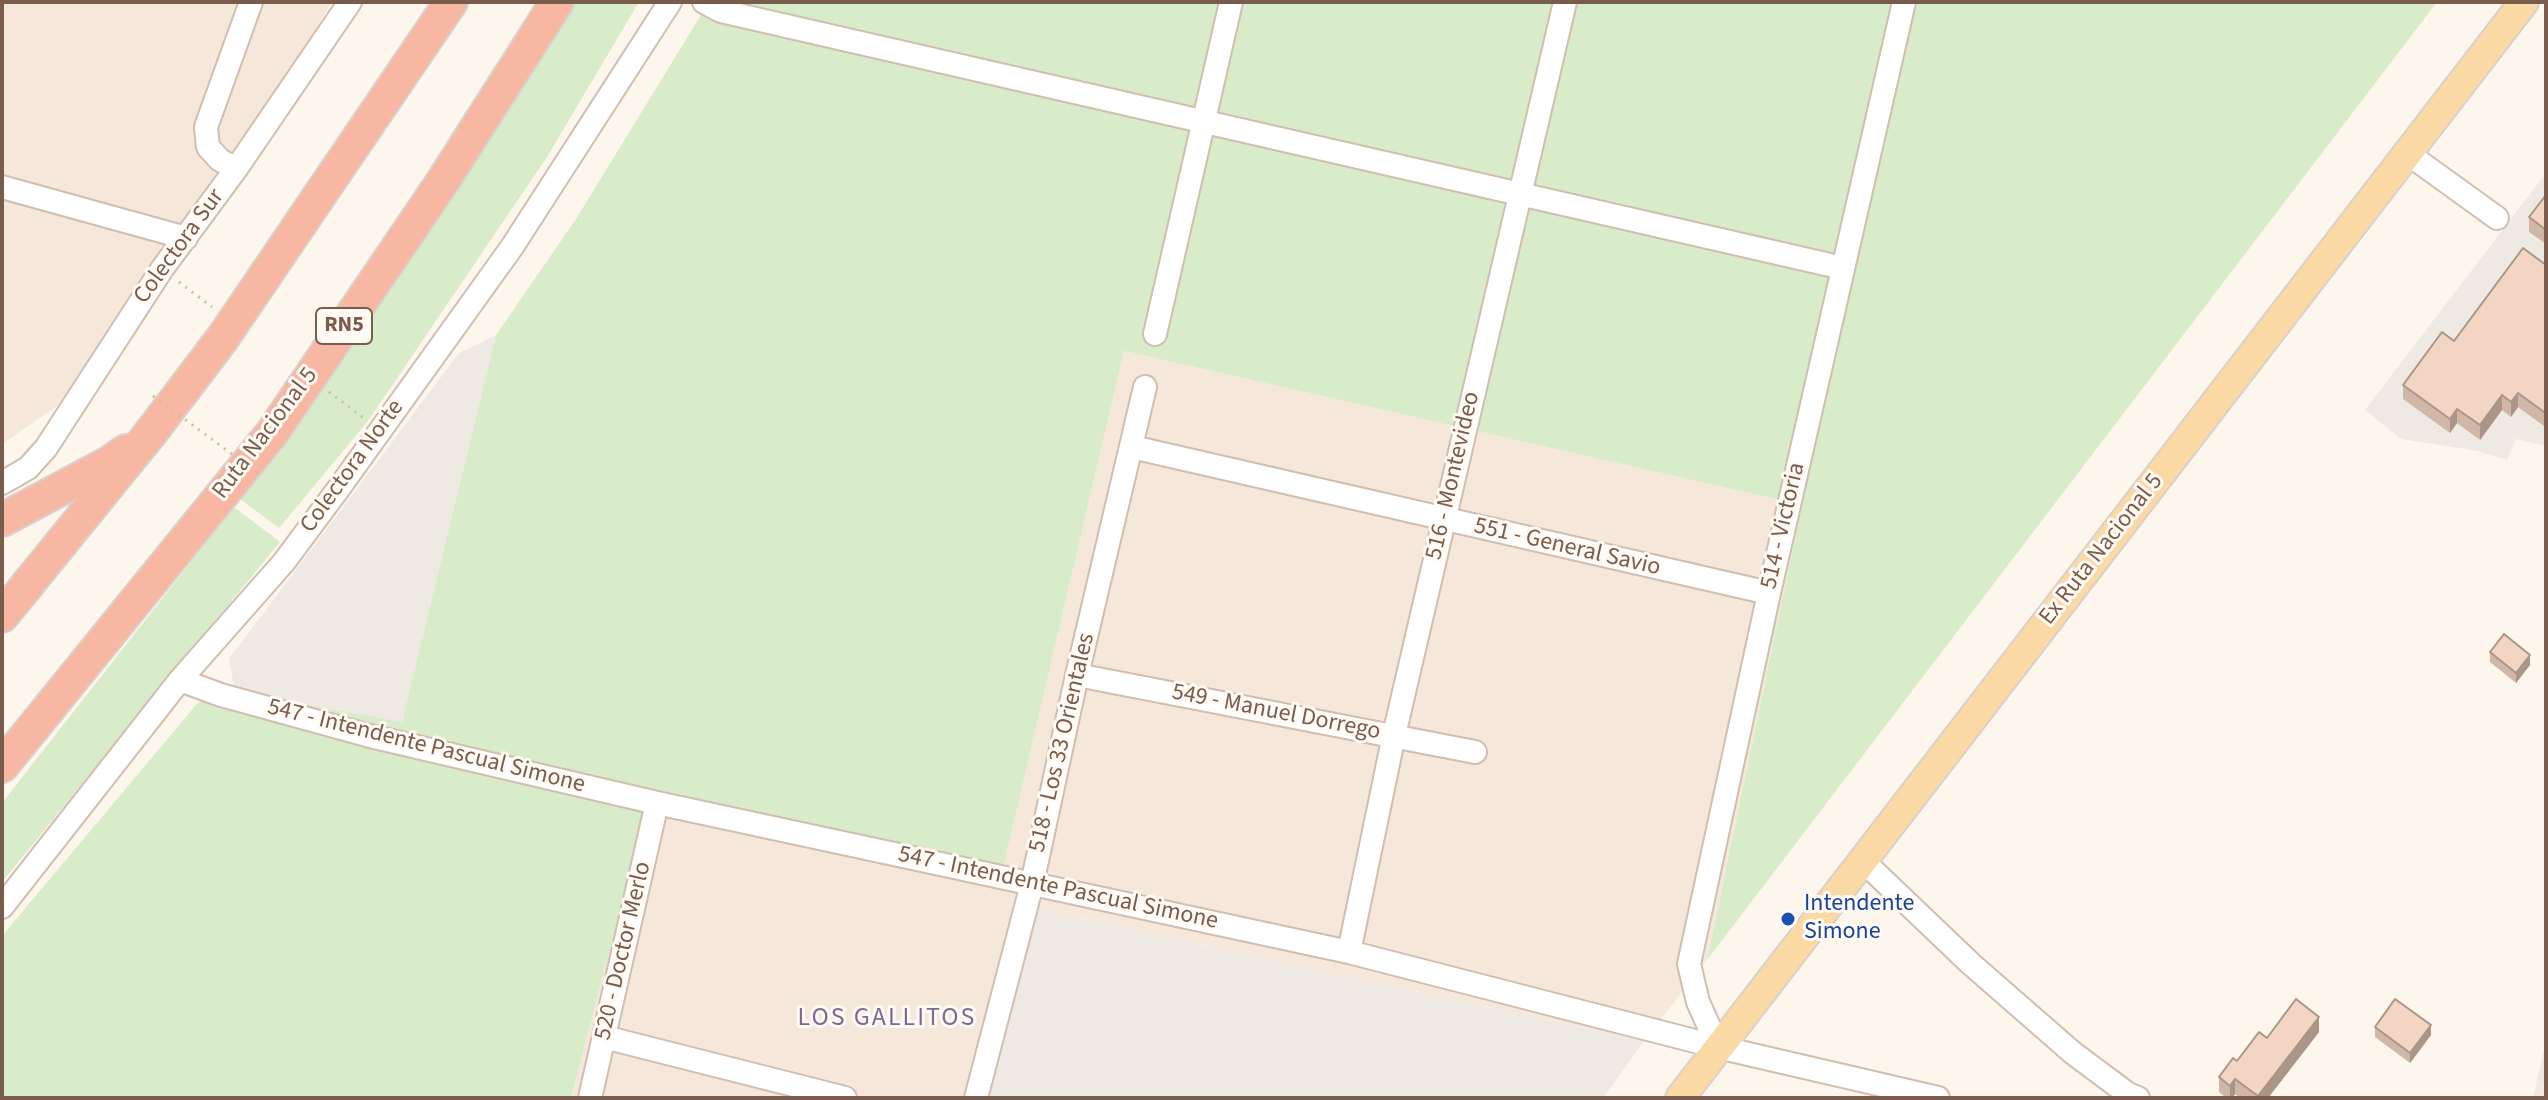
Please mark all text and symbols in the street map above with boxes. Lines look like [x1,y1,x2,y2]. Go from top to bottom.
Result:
street label: Colectora Sur [129,184,231,310]
road number: RN5 [316,308,372,344]
street label: Ruta Nacional 5 [207,363,325,505]
street label: 516 - Montevideo [1421,389,1487,563]
street label: Colectora Norte [295,395,411,539]
street label: 514 - Victoria [1755,460,1813,592]
street label: Ex Ruta Nacional 5 [2034,469,2170,631]
street label: 551 - General Savio [1471,513,1663,583]
street label: 518 - Los 33 Orientales [1024,631,1102,855]
street label: 549 - Manuel Dorrego [1169,679,1383,747]
street label: 547 - Intendente Pascual Simone [264,694,588,800]
street label: 547 - Intendente Pascual Simone [895,841,1221,937]
street label: 520 - Doctor Merlo [589,859,659,1043]
place label: Intendente Simone [1804,891,1914,947]
marker: Intendente Simone [1779,910,1797,928]
district label: LOS GALLITOS [798,1003,976,1035]

